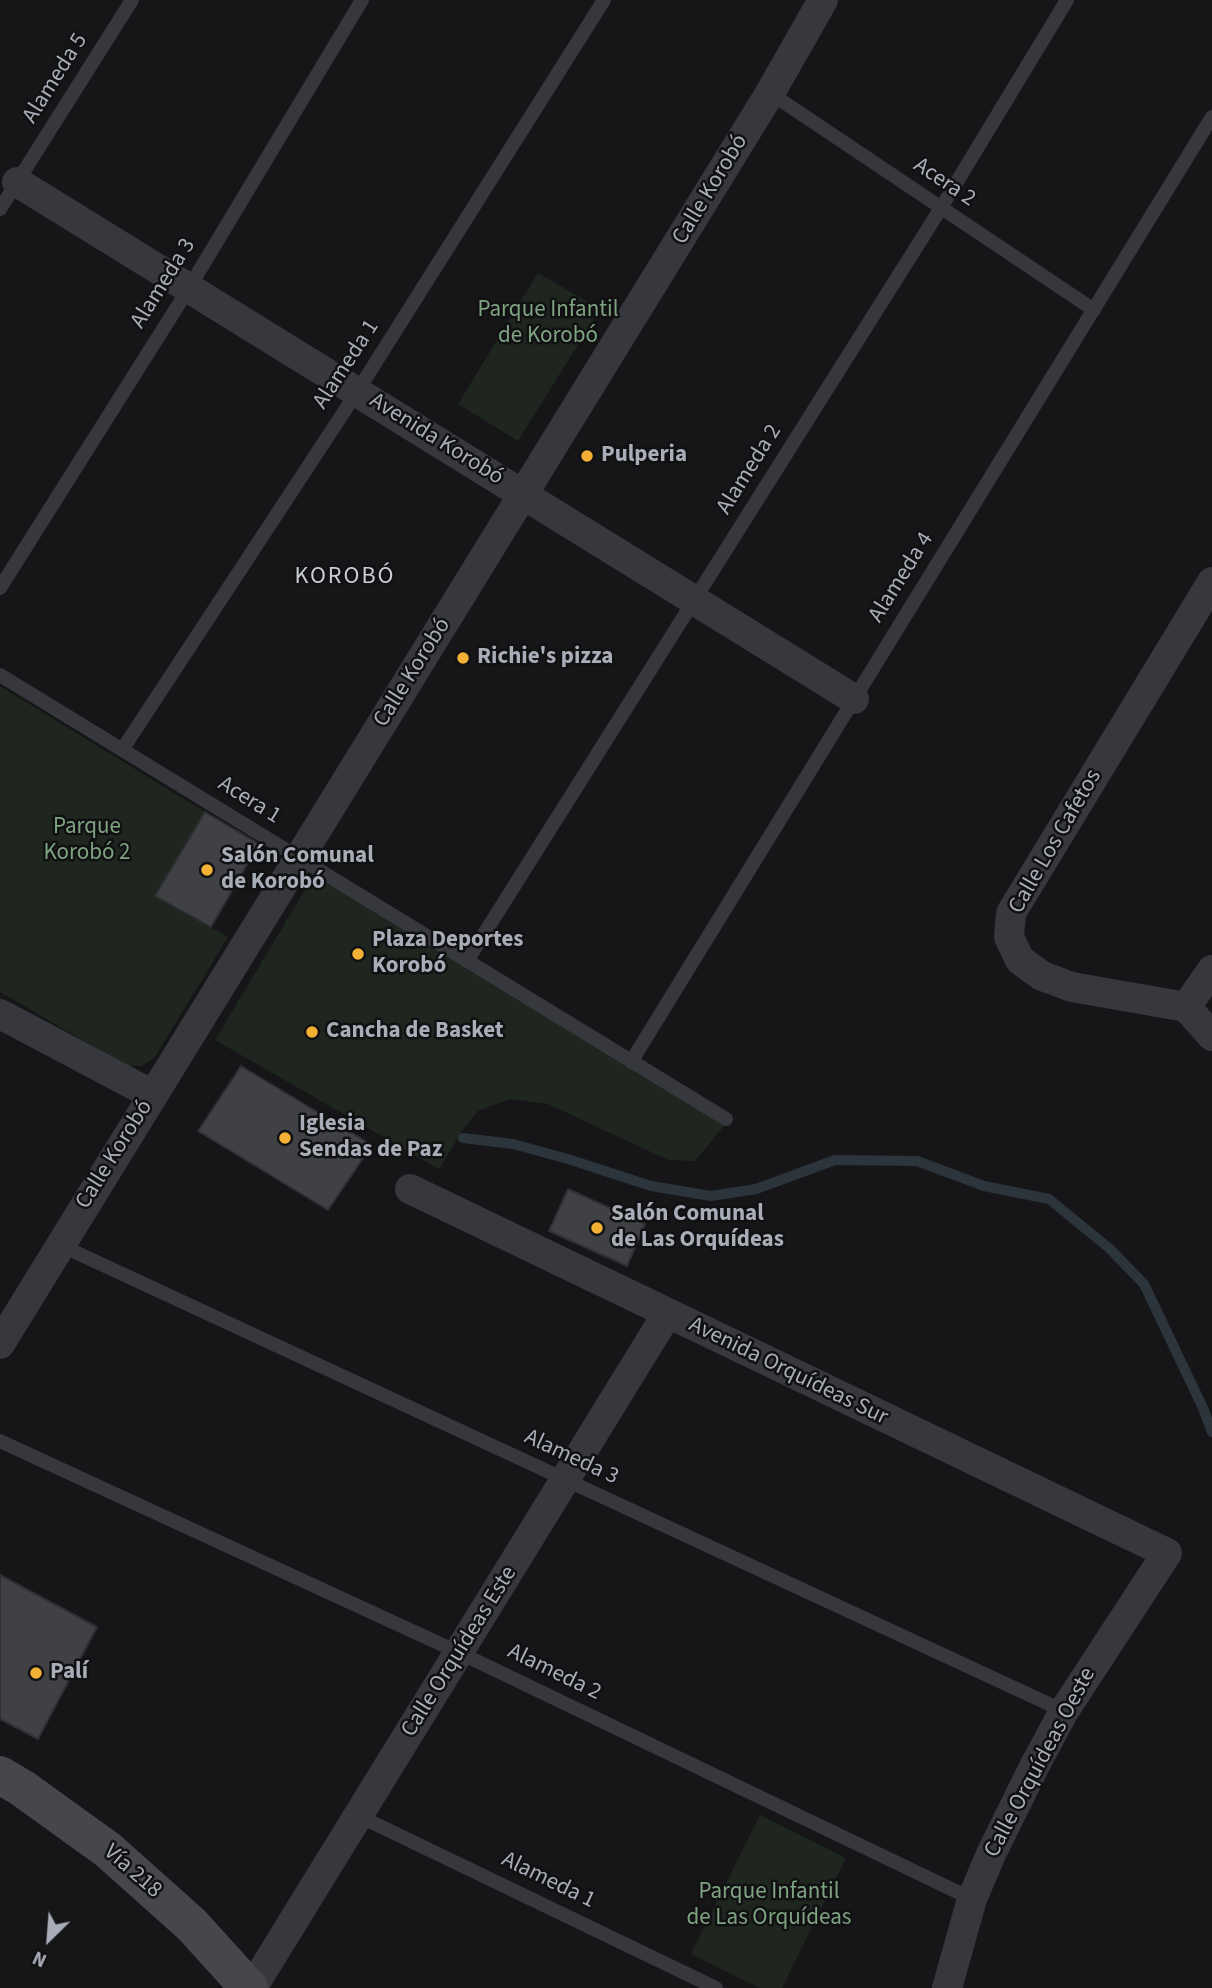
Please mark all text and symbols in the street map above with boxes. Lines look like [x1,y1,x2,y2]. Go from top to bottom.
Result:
street label: Alameda 5 [18,29,94,129]
street label: Calle Korobó [667,130,755,250]
street label: Acera 2 [908,152,980,214]
street label: Alameda 3 [126,234,202,334]
park label: Parque Infantil de Korobó [477,297,619,351]
street label: Alameda 1 [308,315,386,415]
street label: Avenida Korobó [364,388,508,492]
street label: Alameda 2 [712,420,788,520]
place label: Pulperia [601,442,687,470]
marker: Pulperia [579,448,595,464]
street label: Alameda 4 [864,528,940,628]
district label: KOROBÓ [295,564,395,592]
street label: Calle Korobó [369,613,457,733]
place label: Richie's pizza [477,644,613,672]
marker: Richie's pizza [455,650,471,666]
street label: Calle Los Cafetos [1004,765,1108,919]
street label: Acera 1 [212,771,286,831]
park label: Parque Korobó 2 [43,814,131,868]
place label: Salón Comunal de Korobó [221,843,374,897]
marker: Salón Comunal de Korobó [199,862,215,878]
place label: Plaza Deportes Korobó [372,927,524,981]
marker: Plaza Deportes Korobó [350,946,366,962]
place label: Cancha de Basket [326,1018,504,1046]
marker: Cancha de Basket [304,1024,320,1040]
street label: Calle Korobó [71,1095,159,1215]
place label: Iglesia Sendas de Paz [299,1111,442,1165]
marker: Iglesia Sendas de Paz [277,1130,293,1146]
place label: Salón Comunal de Las Orquídeas [611,1201,784,1255]
marker: Salón Comunal de Las Orquídeas [589,1220,605,1236]
street label: Avenida Orquídeas Sur [684,1312,892,1432]
street label: Alameda 3 [519,1424,623,1492]
street label: Calle Orquídeas Este [396,1561,524,1743]
street label: Alameda 2 [503,1639,605,1707]
place label: Palí [50,1659,88,1687]
street label: Calle Orquídeas Oeste [979,1663,1103,1863]
marker: Palí [28,1665,44,1681]
street label: Vía 218 [97,1839,167,1905]
street label: Alameda 1 [497,1847,599,1915]
park label: Parque Infantil de Las Orquídeas [687,1879,851,1933]
north arrow [14,1904,84,1974]
text: N [28,1944,51,1973]

